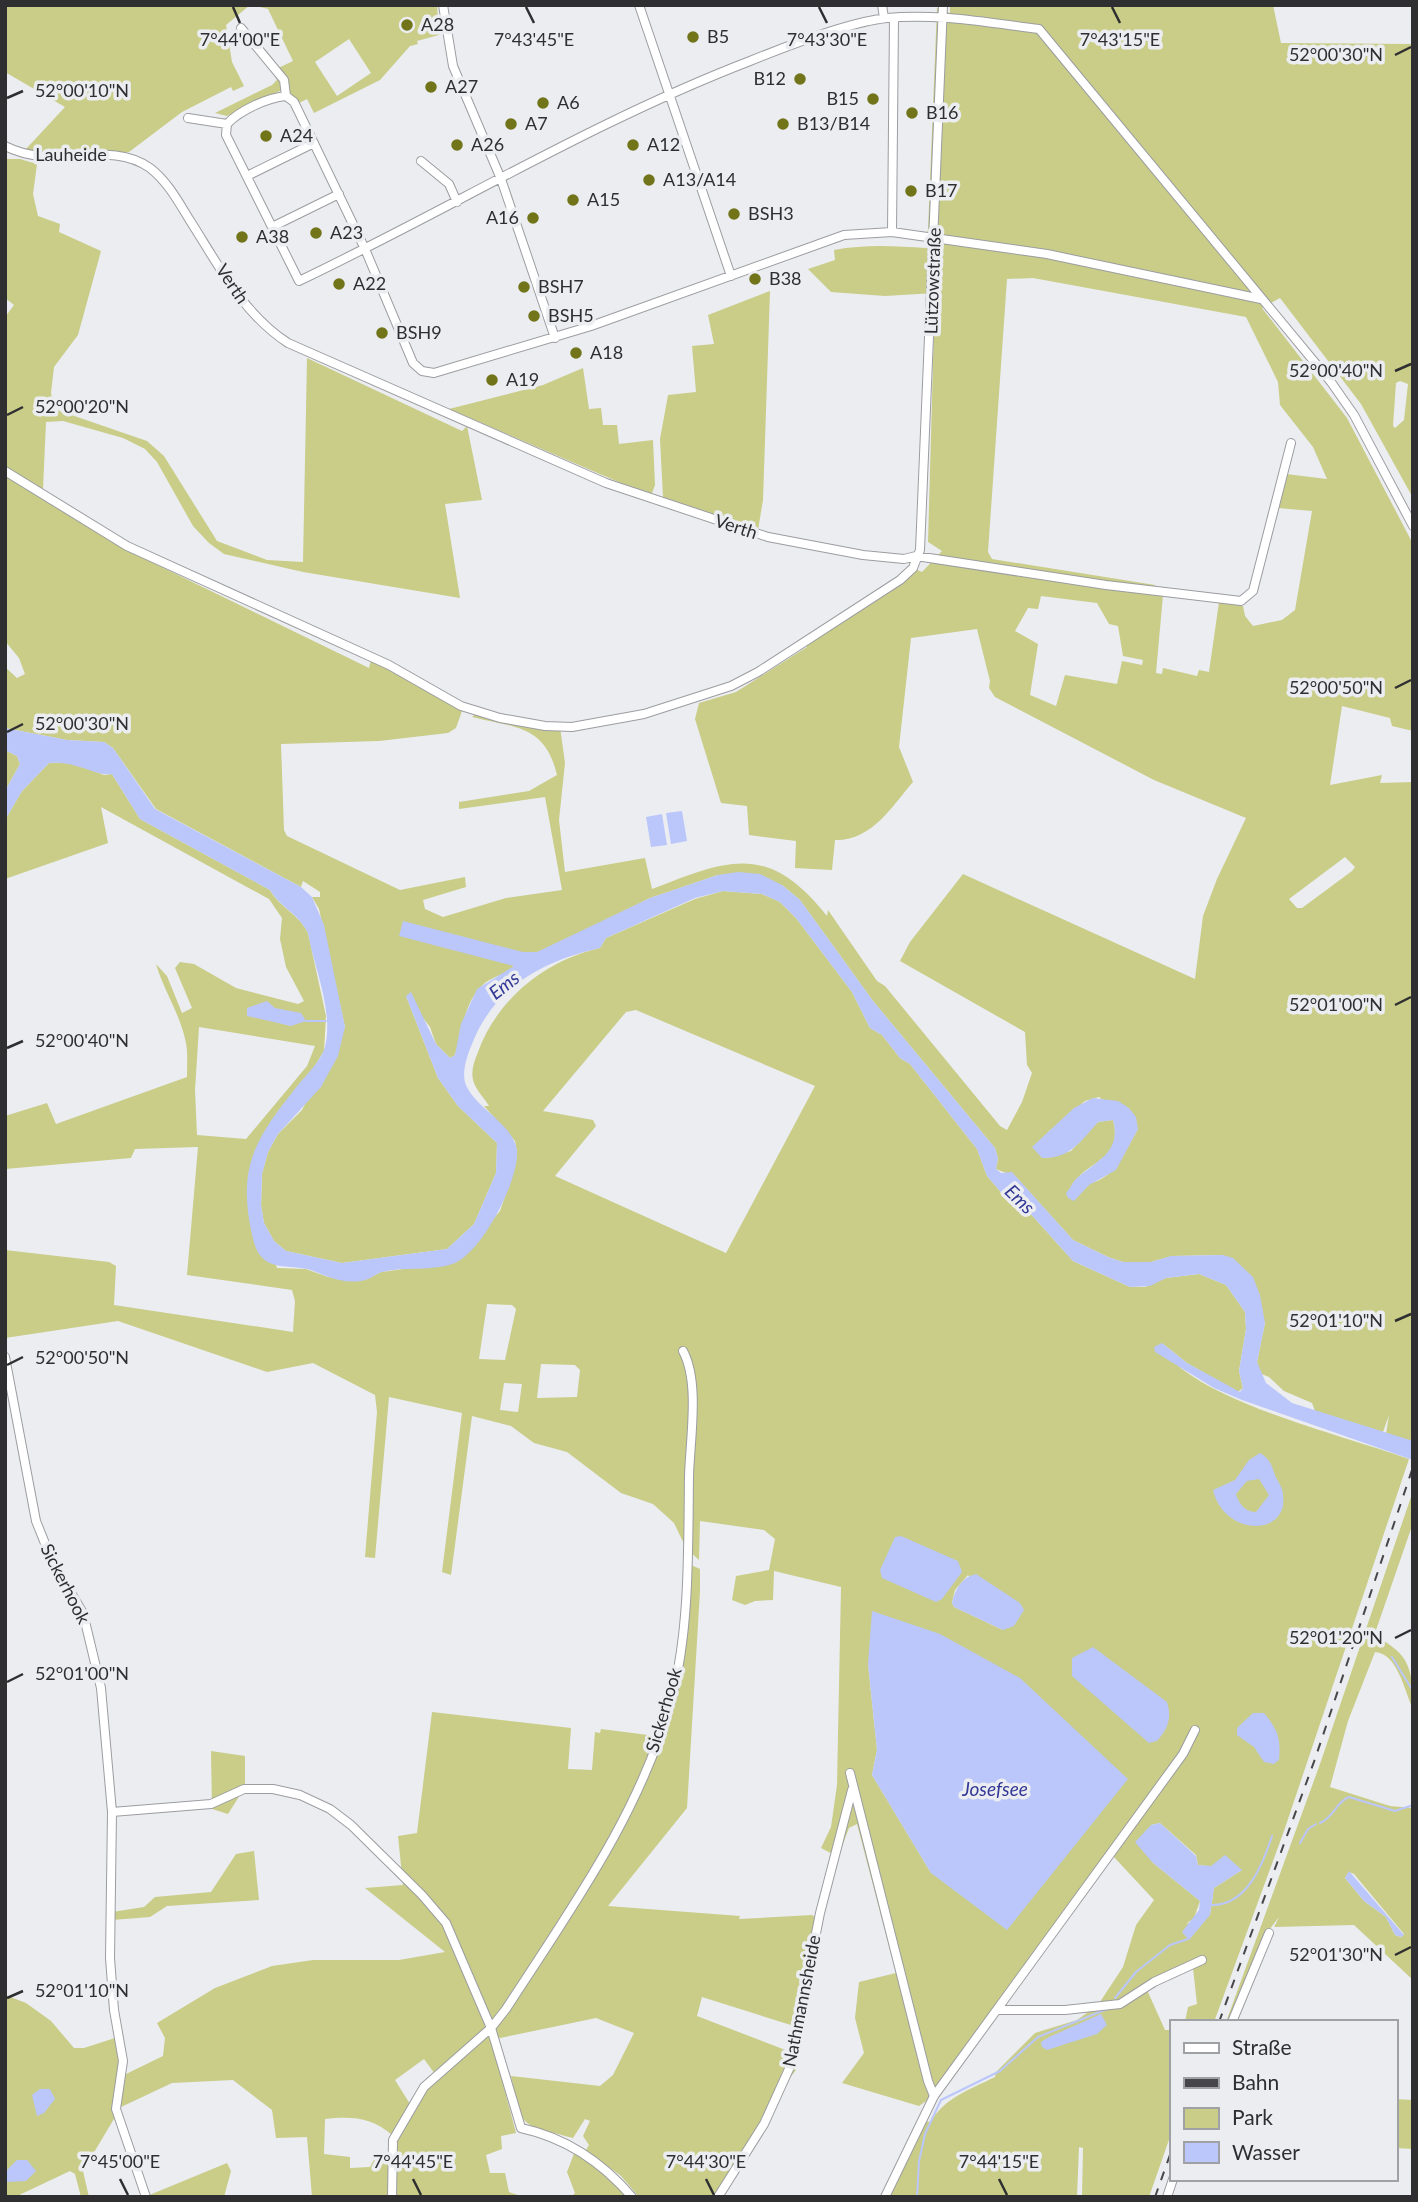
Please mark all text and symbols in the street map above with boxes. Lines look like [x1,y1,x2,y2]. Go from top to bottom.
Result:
place label: A28 [421,13,454,35]
marker: A28 [399,17,415,33]
place label: B5 [707,25,729,47]
text: 7°44'00"E [200,28,280,50]
text: 7°43'45"E [494,28,574,50]
text: 7°43'30"E [787,28,867,50]
text: 7°43'15"E [1080,28,1160,50]
marker: B5 [685,29,701,45]
text: 52°00'30"N [1289,43,1383,65]
place label: B12 [753,67,786,89]
marker: B12 [792,71,808,87]
place label: A27 [445,75,478,97]
text: 52°00'10"N [35,79,129,101]
marker: A27 [423,79,439,95]
place label: B15 [826,87,859,109]
place label: A6 [557,91,580,113]
marker: B15 [865,91,881,107]
marker: A6 [535,95,551,111]
place label: B16 [926,101,959,123]
marker: B16 [904,105,920,121]
place label: A7 [525,112,548,134]
place label: B13/B14 [797,112,870,134]
marker: A7 [503,116,519,132]
marker: B13/B14 [775,116,791,132]
place label: A24 [280,124,313,146]
marker: A24 [258,128,274,144]
place label: A26 [471,133,504,155]
place label: A12 [647,133,680,155]
marker: A26 [449,137,465,153]
marker: A12 [625,137,641,153]
street label: Lauheide [35,143,107,165]
place label: A13/A14 [663,168,736,190]
marker: A13/A14 [641,172,657,188]
place label: B17 [925,179,958,201]
marker: B17 [903,183,919,199]
place label: A15 [587,188,620,210]
marker: A15 [565,192,581,208]
place label: BSH3 [748,202,794,224]
place label: A16 [486,206,519,228]
marker: BSH3 [726,206,742,222]
marker: A16 [525,210,541,226]
place label: A23 [330,221,363,243]
place label: A38 [256,225,289,247]
marker: A23 [308,225,324,241]
street label: Lützowstraße [919,227,945,335]
marker: A38 [234,229,250,245]
street label: Verth [212,259,254,308]
place label: B38 [769,267,802,289]
marker: B38 [747,271,763,287]
place label: A22 [353,272,386,294]
place label: BSH7 [538,275,584,297]
marker: A22 [331,276,347,292]
marker: BSH7 [516,279,532,295]
place label: BSH5 [548,304,594,326]
marker: BSH5 [526,308,542,324]
place label: BSH9 [396,321,442,343]
marker: BSH9 [374,325,390,341]
place label: A18 [590,341,623,363]
marker: A18 [568,345,584,361]
text: 52°00'40"N [1289,359,1383,381]
place label: A19 [506,368,539,390]
marker: A19 [484,372,500,388]
text: 52°00'20"N [35,395,129,417]
street label: Verth [712,509,760,543]
text: 52°00'50"N [1289,676,1383,698]
text: 52°00'30"N [35,712,129,734]
water label: Ems [484,965,524,1004]
text: 52°01'00"N [1289,993,1383,1015]
text: 52°00'40"N [35,1029,129,1051]
water label: Ems [1001,1179,1040,1218]
text: 52°01'10"N [1289,1309,1383,1331]
text: 52°00'50"N [35,1346,129,1368]
street label: Sickerhook [36,1540,96,1628]
text: 52°01'20"N [1289,1626,1383,1648]
text: 52°01'00"N [35,1662,129,1684]
street label: Sickerhook [640,1664,686,1755]
water label: Josefsee [961,1777,1028,1800]
street label: Nathmannsheide [777,1933,825,2069]
text: 52°01'30"N [1289,1943,1383,1965]
text: 52°01'10"N [35,1979,129,2001]
legend [1170,2020,1397,2181]
text: Straße [1232,2034,1292,2059]
text: Bahn [1232,2069,1279,2094]
text: Park [1232,2104,1273,2129]
text: Wasser [1232,2139,1300,2164]
text: 7°45'00"E [80,2150,160,2172]
text: 7°44'45"E [373,2150,453,2172]
text: 7°44'30"E [666,2150,746,2172]
text: 7°44'15"E [959,2150,1039,2172]

